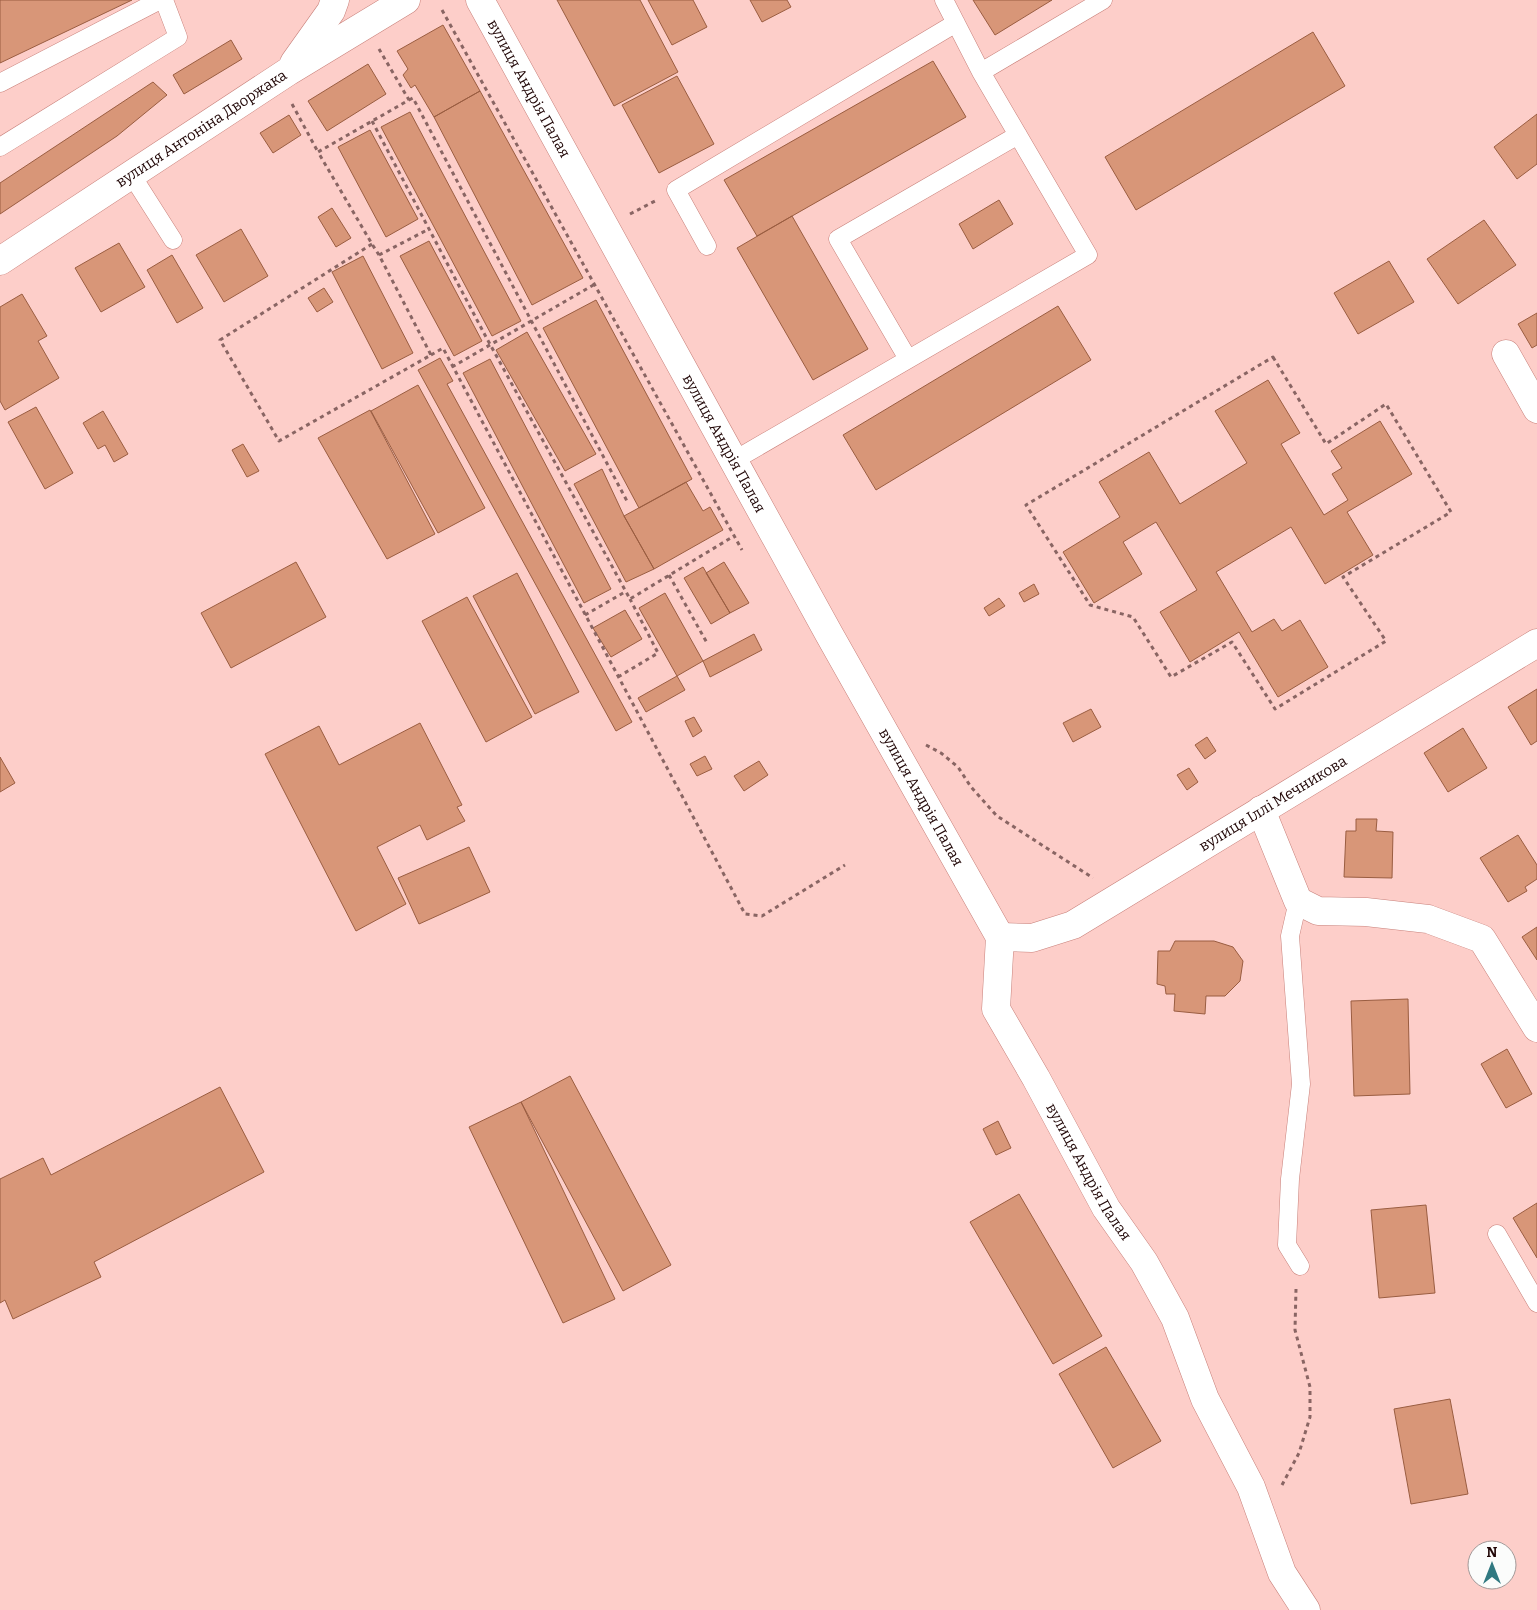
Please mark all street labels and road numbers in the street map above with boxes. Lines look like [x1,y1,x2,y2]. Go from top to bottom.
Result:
street label: вулиця Андрія Палая [483,16,574,161]
street label: вулиця Антоніна Дворжака [113,66,290,191]
street label: вулиця Андрія Палая [679,371,769,516]
street label: вулиця Андрія Палая [875,725,967,869]
street label: вулиця Іллі Мечникова [1196,752,1350,855]
street label: вулиця Андрія Палая [1042,1100,1135,1244]

